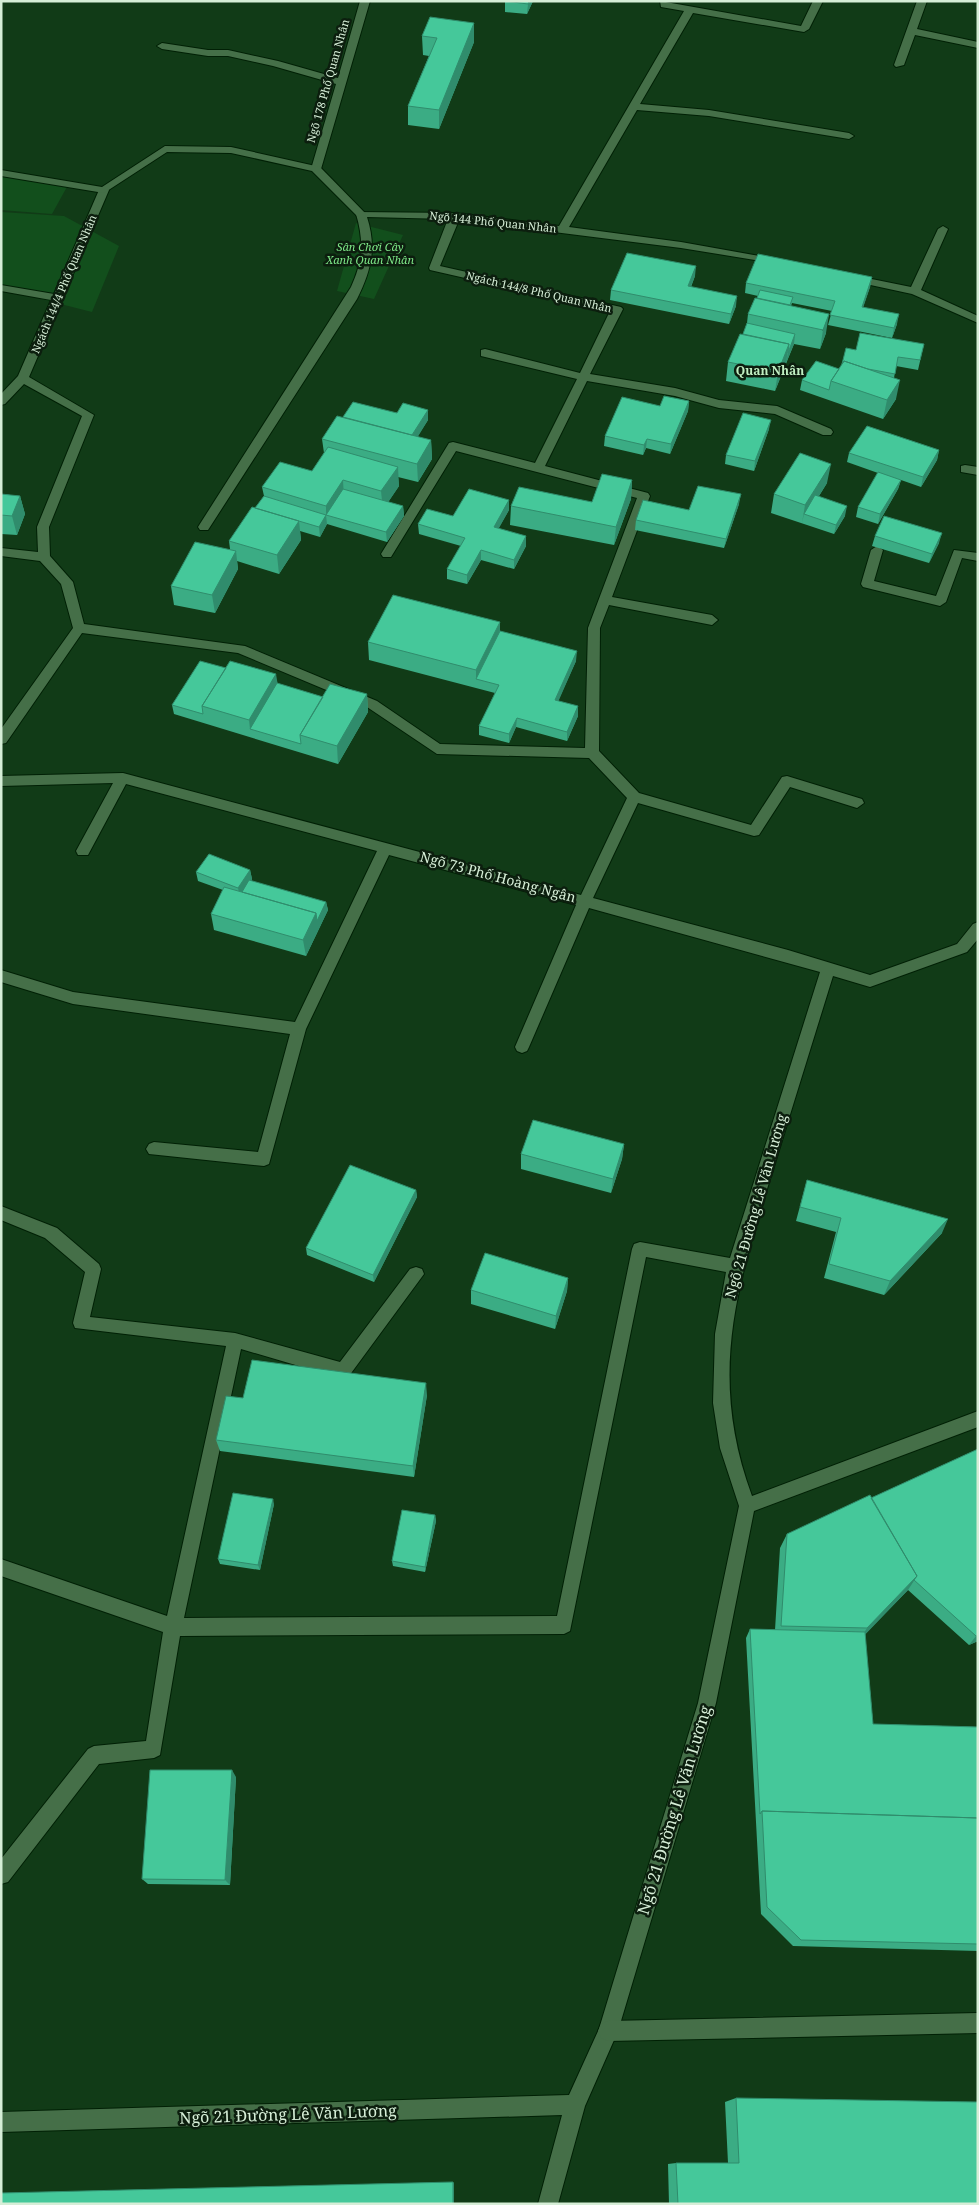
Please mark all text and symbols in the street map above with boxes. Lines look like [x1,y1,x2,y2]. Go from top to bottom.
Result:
street label: Ngõ 178 Phố Quan Nhân [303,17,352,144]
street label: Ngõ 144 Phố Quan Nhân [429,207,557,236]
street label: Ngách 144/4 Phố Quan Nhân [27,212,100,355]
park label: Sân Chơi Cây Xanh Quan Nhân [325,239,414,267]
street label: Ngách 144/8 Phố Quan Nhân [465,267,613,316]
district label: Quan Nhân [736,362,804,379]
street label: Ngõ 73 Phố Hoàng Ngân [418,847,578,906]
street label: Ngõ 21 Đường Lê Văn Lương [720,1111,791,1300]
street label: Ngõ 21 Đường Lê Văn Lương [632,1702,716,1917]
street label: Ngõ 21 Đường Lê Văn Lương [179,2099,397,2129]

